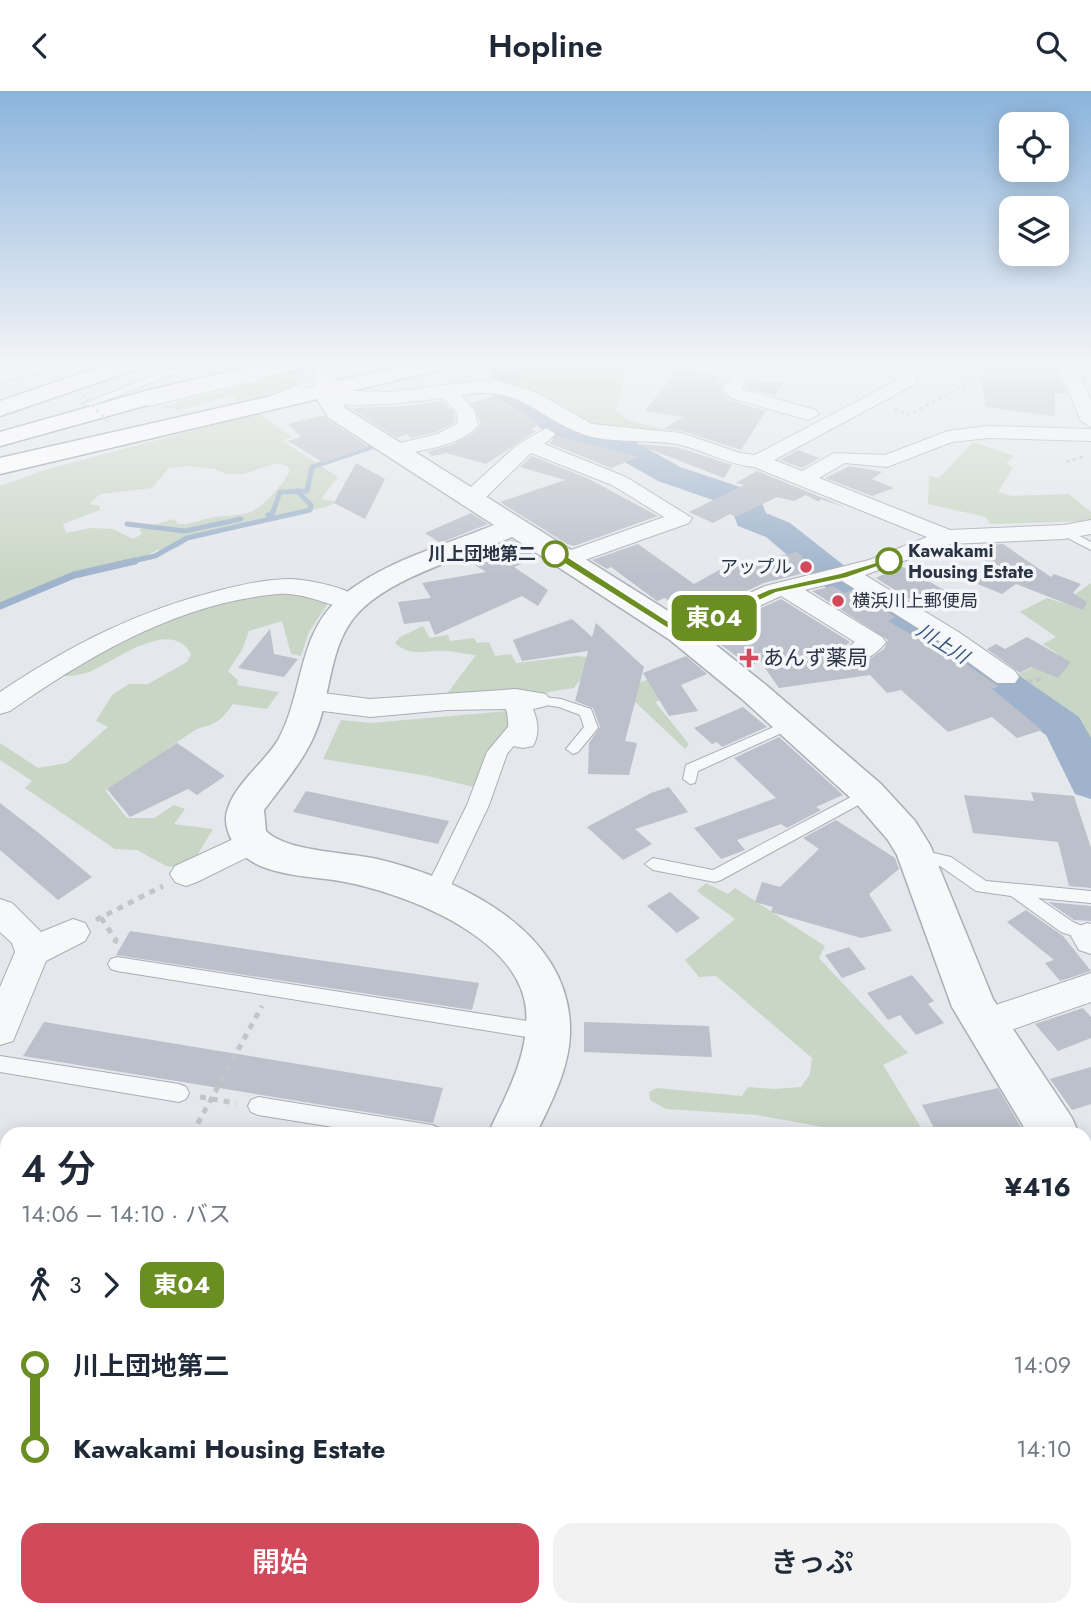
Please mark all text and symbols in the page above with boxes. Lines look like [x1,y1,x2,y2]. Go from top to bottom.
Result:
text: Hopline [488,23,603,69]
icon: back [21,27,59,65]
icon: search [1032,27,1070,65]
map controls [999,112,1069,266]
button: locate [999,112,1069,182]
button: layers [999,196,1069,266]
place label: Kawakami Housing Estate [908,538,1034,585]
place label: 川上団地第二 [428,541,536,567]
marker: 川上団地第二 [542,541,568,567]
marker: Kawakami Housing Estate [876,548,902,574]
place label: アップル [720,554,792,580]
marker: アップル [798,559,814,575]
place label: 横浜川上郵便局 [852,588,978,614]
marker: 横浜川上郵便局 [830,593,846,609]
line badge: 東04 [674,595,754,641]
text: 東04 [686,600,742,635]
water label: 川上川 [911,617,976,671]
place label: あんず薬局 [763,643,868,673]
marker: あんず薬局 [741,650,757,666]
text: 4 分 [21,1141,96,1196]
text: ¥416 [1005,1168,1071,1206]
text: 14:06 – 14:10 · バス [21,1197,231,1231]
icon: walk [21,1266,59,1304]
icon: forward [92,1266,130,1304]
text: 東04 [154,1267,210,1302]
text: 3 [69,1268,82,1302]
text: 川上団地第二 [73,1347,229,1385]
text: 14:09 [1013,1348,1071,1382]
text: Kawakami Housing Estate [73,1430,386,1468]
text: 14:10 [1016,1432,1071,1466]
button: 開始 [21,1523,539,1603]
button: きっぷ [553,1523,1071,1603]

